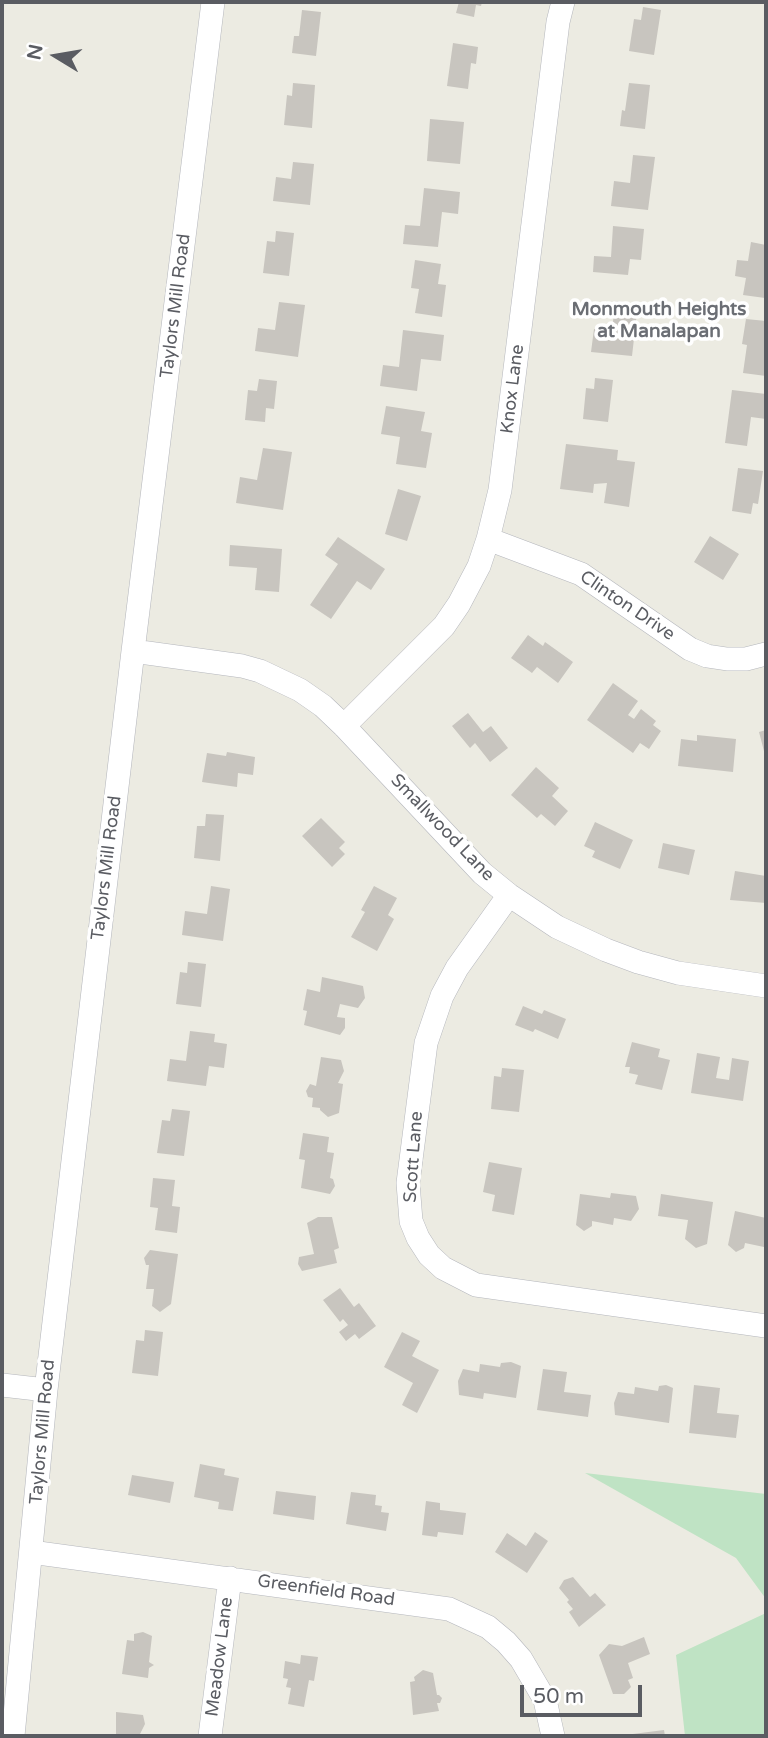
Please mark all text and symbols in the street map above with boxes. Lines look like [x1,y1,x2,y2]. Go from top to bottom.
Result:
north arrow [21,21,91,91]
text: N [23,42,48,62]
street label: Taylors Mill Road [156,233,196,379]
district label: Monmouth Heights at Manalapan [572,299,746,343]
street label: Knox Lane [497,343,529,435]
street label: Clinton Drive [575,566,679,646]
street label: Smallwood Lane [386,770,498,886]
street label: Taylors Mill Road [87,795,127,941]
street label: Scott Lane [400,1111,428,1203]
street label: Taylors Mill Road [26,1359,60,1505]
street label: Greenfield Road [256,1571,396,1611]
street label: Meadow Lane [202,1596,238,1718]
scale bar [523,1672,646,1716]
text: 50 m [533,1684,584,1709]

